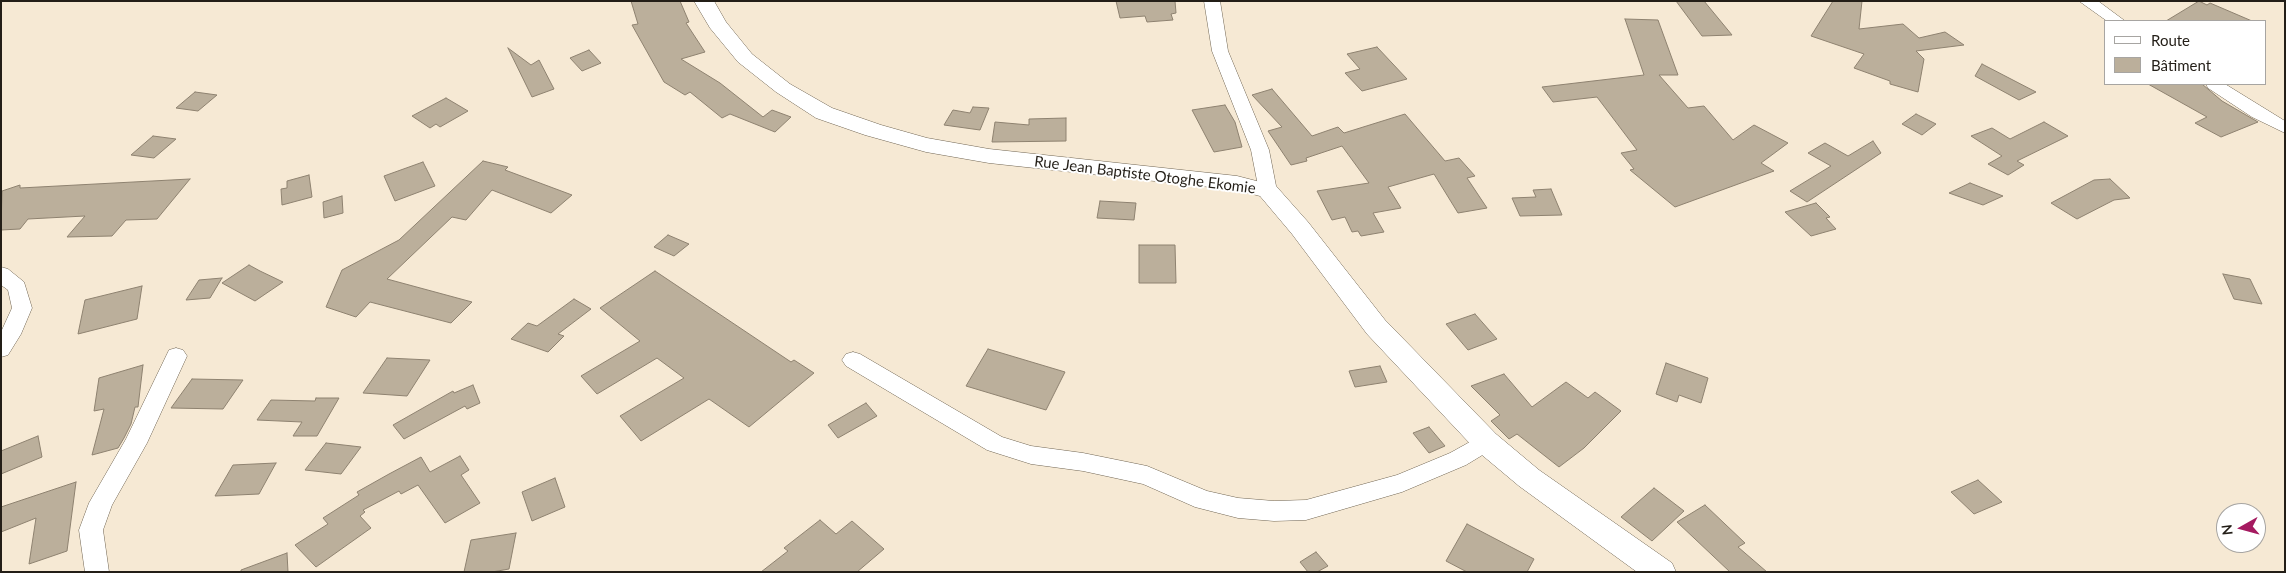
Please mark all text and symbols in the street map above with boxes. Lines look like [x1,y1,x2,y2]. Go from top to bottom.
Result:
legend [2104,20,2266,85]
text: Route [2151,31,2190,49]
text: Bâtiment [2151,56,2211,74]
street label: Rue Jean Baptiste Otoghe Ekomie [1033,152,1257,198]
north arrow [2216,503,2266,553]
text: N [2218,523,2236,536]

